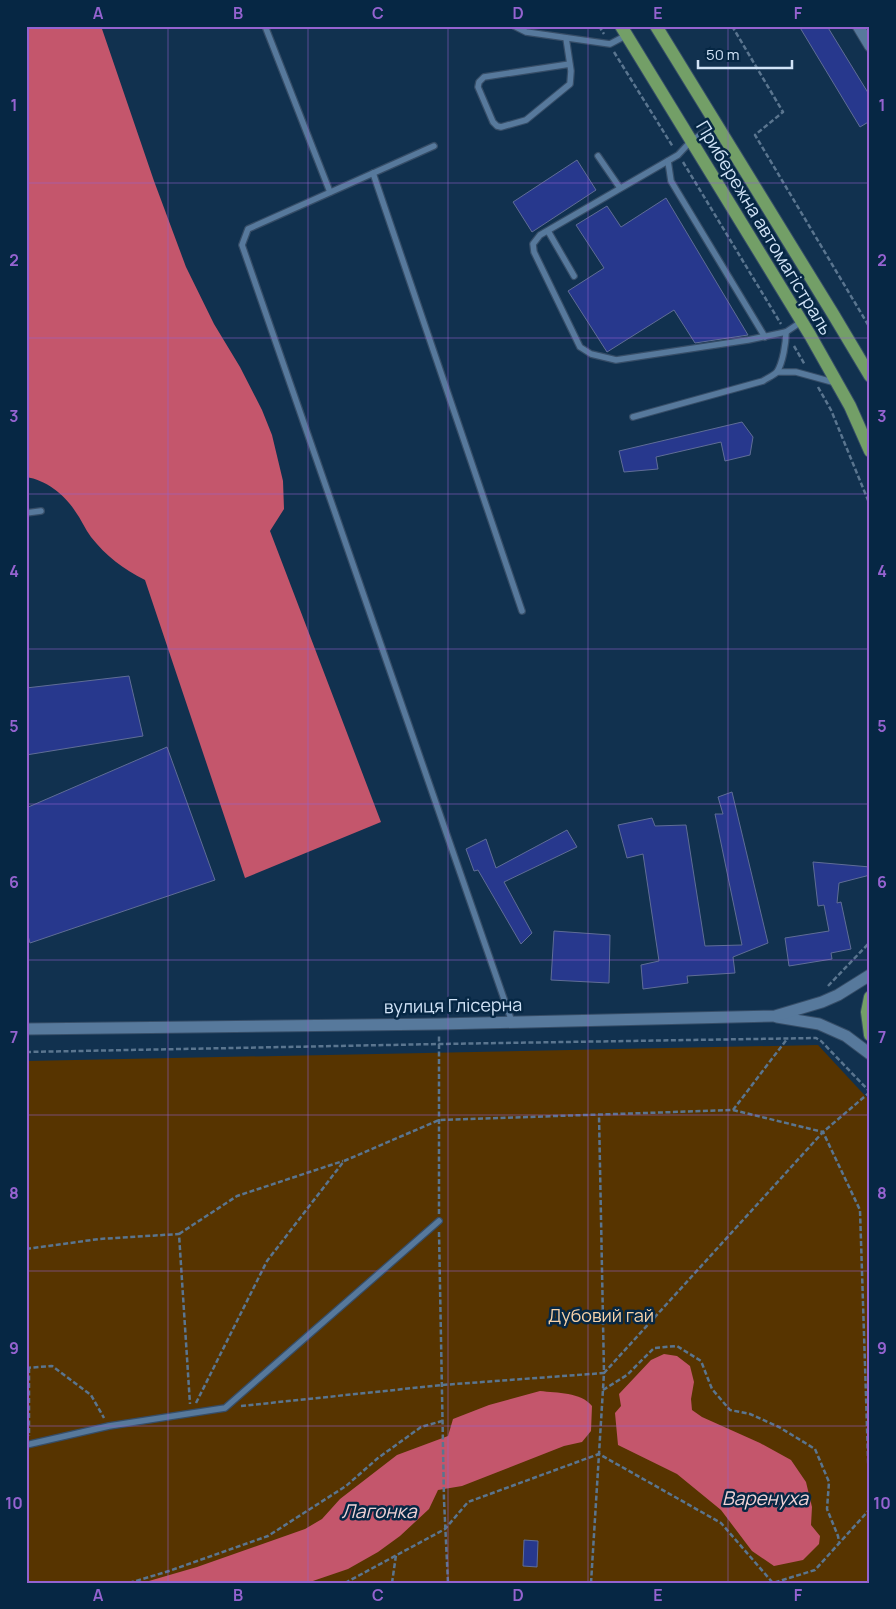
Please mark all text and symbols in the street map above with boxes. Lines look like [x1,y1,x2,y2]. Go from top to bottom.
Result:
text: A [93,2,104,24]
text: B [233,2,243,24]
text: C [372,2,384,24]
text: D [512,2,524,24]
text: E [653,2,663,24]
text: F [794,2,803,24]
scale bar [698,38,792,70]
text: 50 m [706,44,740,65]
text: 1 [10,94,18,116]
text: 1 [878,94,886,116]
street label: Прибережна автомагістраль [691,116,838,339]
text: 2 [9,249,19,271]
text: 2 [877,249,887,271]
text: 3 [9,405,19,427]
text: 3 [877,405,887,427]
text: 4 [9,560,19,582]
text: 4 [877,560,887,582]
text: 5 [9,715,19,737]
text: 5 [877,715,887,737]
text: 6 [9,871,19,893]
text: 6 [877,871,887,893]
street label: вулиця Глісерна [384,992,522,1018]
text: 7 [10,1026,18,1048]
text: 7 [878,1026,886,1048]
text: 8 [9,1182,19,1204]
text: 8 [877,1182,887,1204]
park label: Дубовий гай [548,1303,654,1327]
text: 9 [9,1337,19,1359]
text: 9 [877,1337,887,1359]
water label: Варенуха [722,1485,809,1511]
text: 10 [5,1492,23,1514]
text: 10 [873,1492,891,1514]
water label: Лагонка [342,1498,418,1524]
text: A [93,1584,104,1606]
text: B [233,1584,243,1606]
text: C [372,1584,384,1606]
text: D [512,1584,524,1606]
text: E [653,1584,663,1606]
text: F [794,1584,803,1606]

